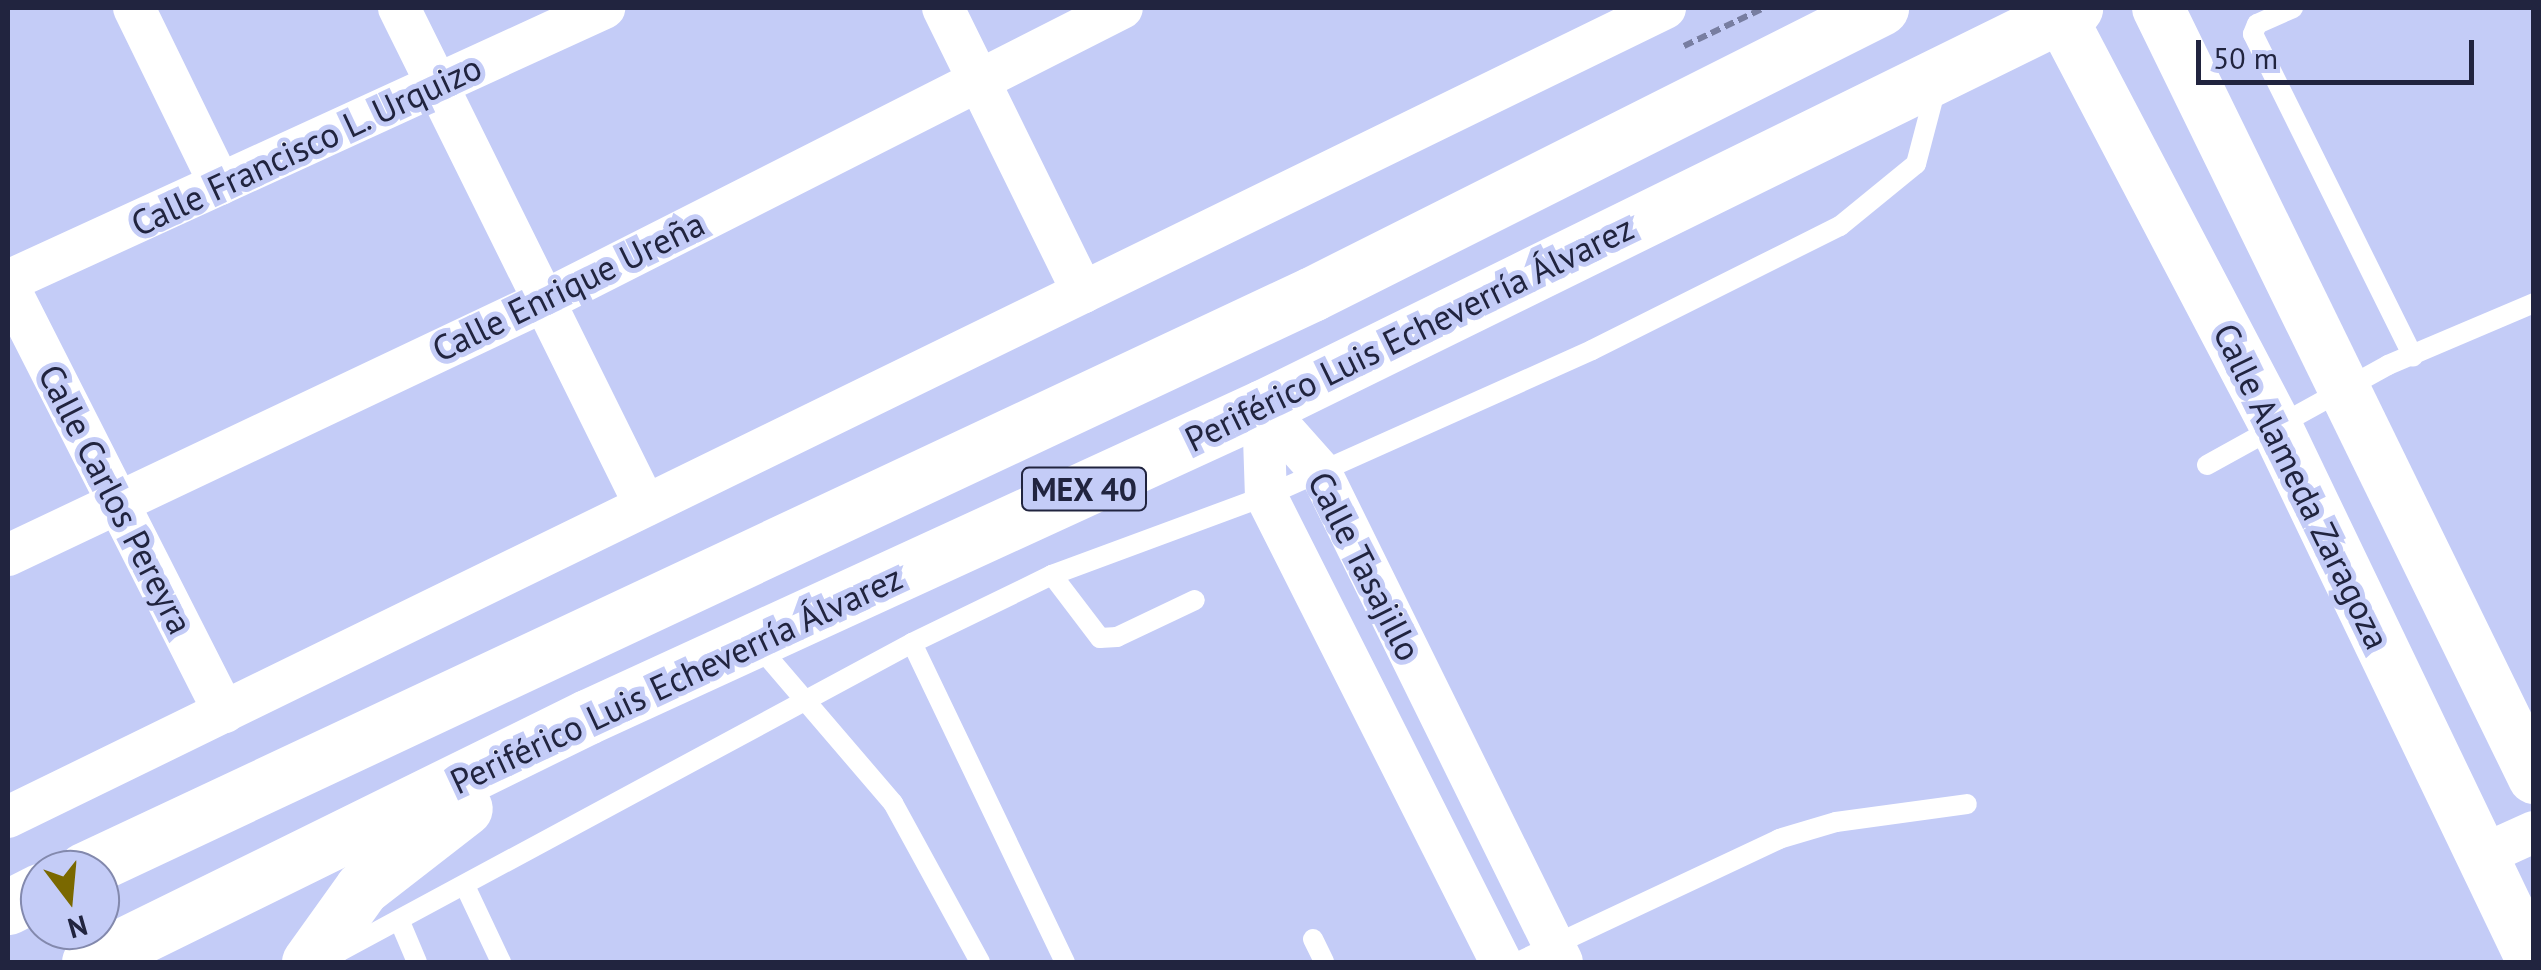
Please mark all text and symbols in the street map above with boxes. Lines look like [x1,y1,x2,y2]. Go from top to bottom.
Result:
scale bar [2201,20,2478,82]
text: 50 m [2213,38,2278,77]
street label: Calle Francisco L. Urquizo [123,45,489,245]
street label: Calle Enrique Ureña [425,202,711,370]
street label: Periférico Luis Echeverría Álvarez [1177,206,1641,460]
street label: Calle Alameda Zaragoza [2204,315,2400,657]
street label: Calle Carlos Pereyra [30,357,202,641]
road number: MEX 40 [1019,462,1149,516]
street label: Calle Tasajillo [1299,464,1431,668]
street label: Periférico Luis Echeverría Álvarez [443,555,909,803]
north arrow [20,850,120,950]
text: N [64,907,92,948]

